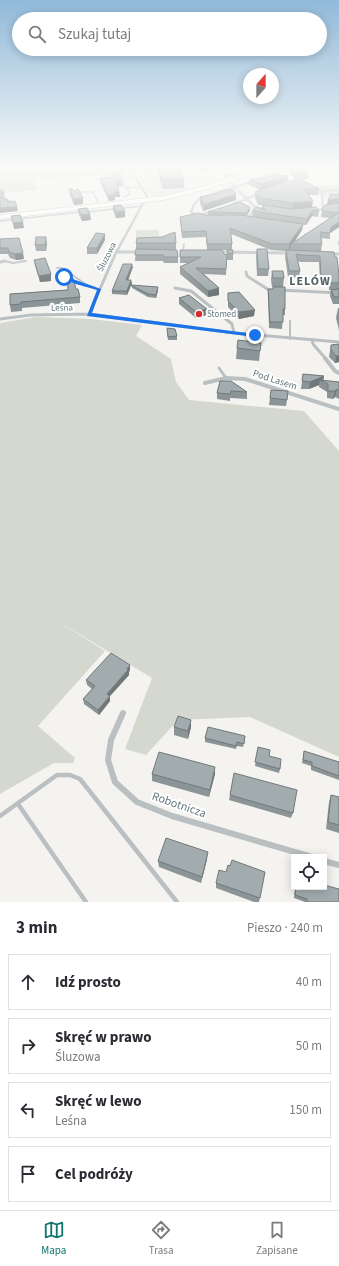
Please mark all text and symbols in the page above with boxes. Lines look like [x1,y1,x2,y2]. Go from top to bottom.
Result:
search box [12,12,327,56]
icon: search [26,23,48,45]
text: Szukaj tutaj [58,24,131,45]
north arrow [243,68,279,104]
street label: Śluzowa [94,240,120,274]
route start [55,268,73,286]
district label: LELÓW [289,273,331,290]
street label: Leśna [51,301,73,315]
place label: Stomed [207,308,236,321]
marker: Stomed [194,309,204,319]
route end [246,326,264,344]
street label: Pod Lasem [251,366,299,394]
street label: Robotnicza [150,788,208,822]
map controls [291,854,327,890]
button: locate [291,854,327,890]
text: 3 min [16,916,57,940]
text: Pieszo · 240 m [247,919,323,937]
icon: ahead [17,971,39,993]
text: Idź prosto [55,972,121,993]
text: 40 m [296,973,322,991]
text: Skręć w prawo [55,1027,152,1048]
icon: right [17,1035,39,1057]
text: 50 m [296,1037,322,1055]
text: Śluzowa [55,1048,101,1066]
text: Skręć w lewo [55,1091,142,1112]
icon: left [17,1099,39,1121]
text: 150 m [289,1101,322,1119]
text: Leśna [55,1112,87,1130]
icon: arrive [17,1163,39,1185]
text: Cel podróży [55,1164,133,1185]
tab: Mapa [41,1219,66,1258]
tab: Trasa [149,1219,173,1258]
tab: Zapisane [256,1219,298,1258]

